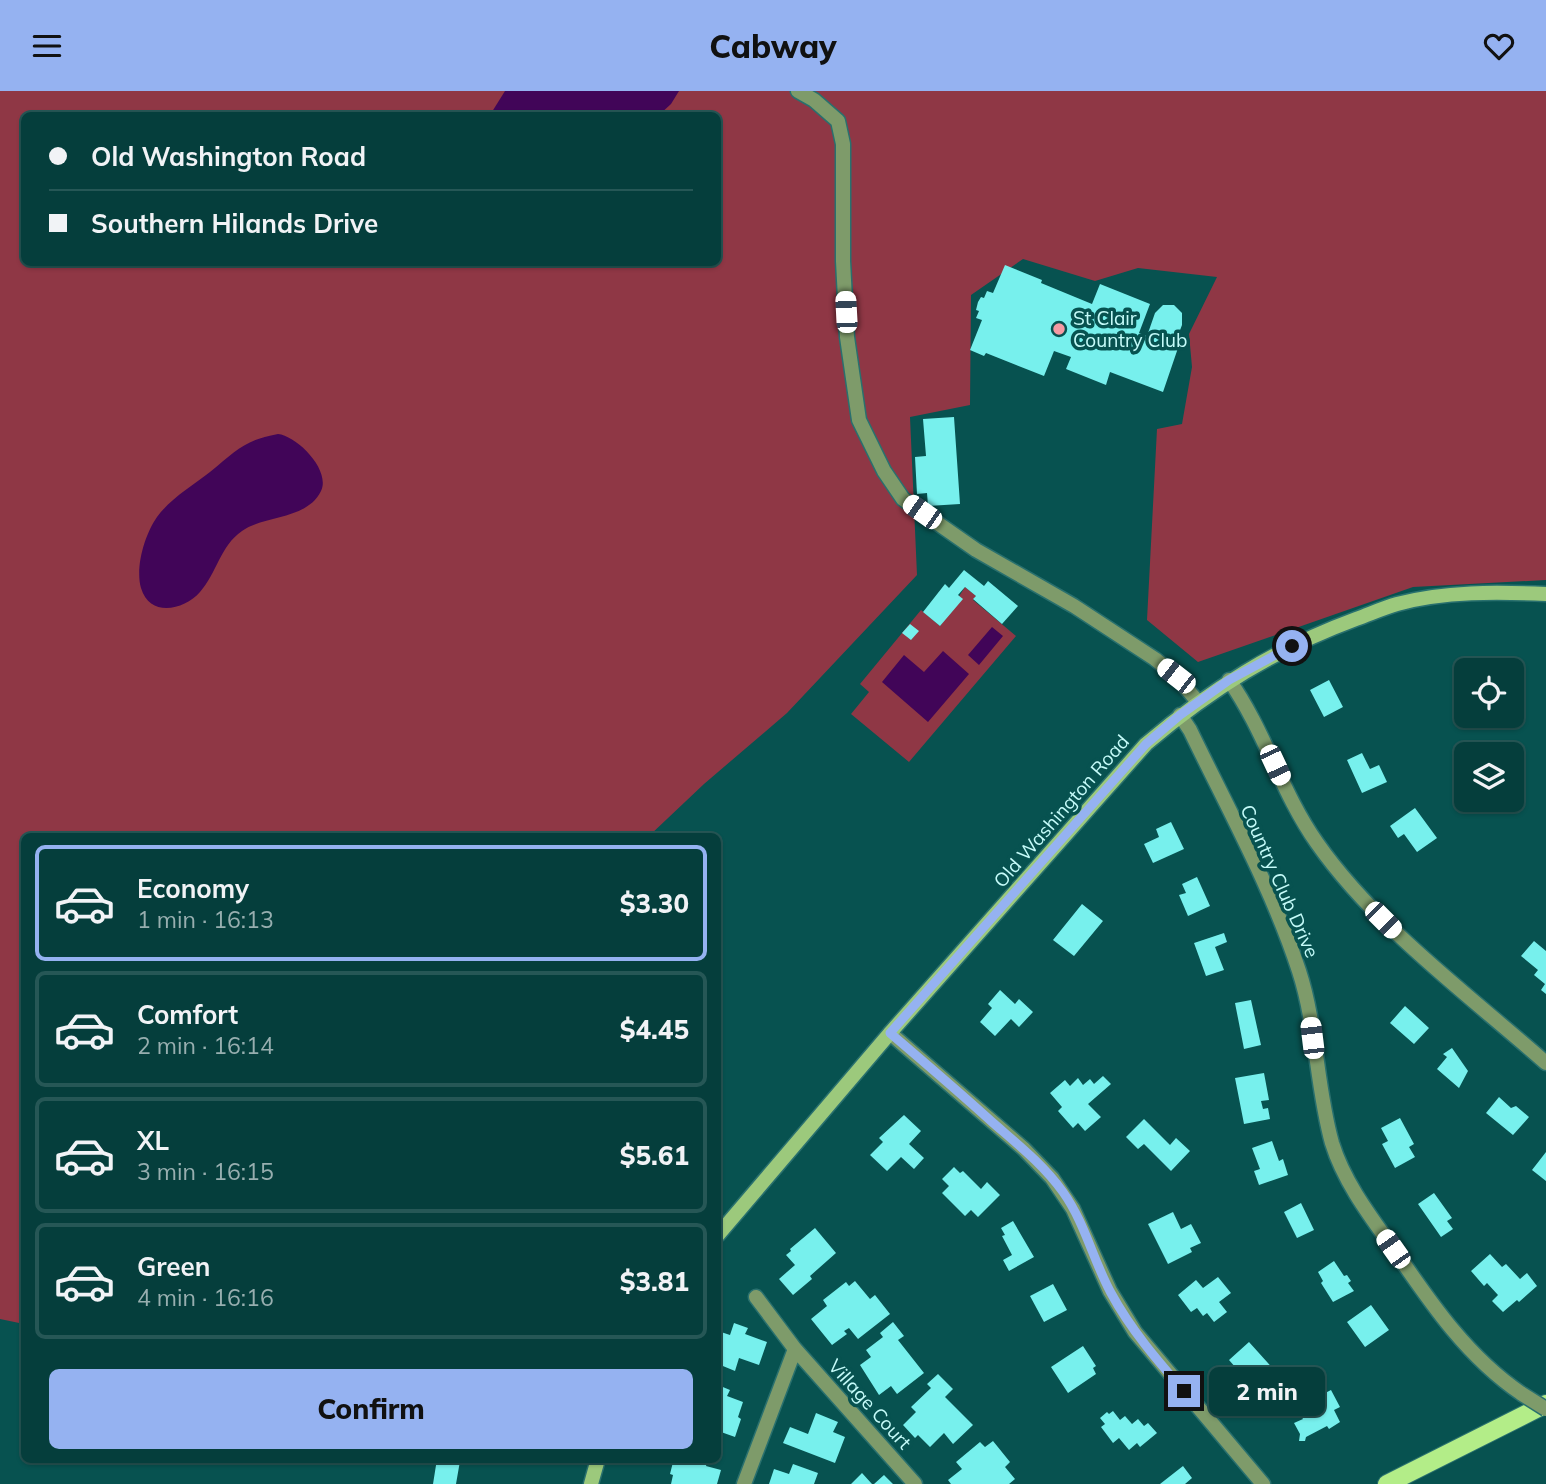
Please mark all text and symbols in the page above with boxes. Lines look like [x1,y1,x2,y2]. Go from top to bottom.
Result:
text: Cabway [709,26,837,66]
icon: menu [28,27,66,65]
icon: heart [1480,27,1518,65]
text: Old Washington Road [91,140,366,173]
text: Southern Hilands Drive [91,207,378,240]
car [835,290,858,334]
place label: St Clair Country Club [1073,306,1187,352]
marker: St Clair Country Club [1051,321,1067,337]
car [899,491,946,533]
route start [1276,630,1308,662]
car [1153,655,1200,697]
map controls [1454,658,1524,812]
button: locate [1454,658,1524,728]
street label: Old Washington Road [988,730,1134,892]
car [1257,742,1294,788]
button: layers [1454,742,1524,812]
street label: Country Club Drive [1235,801,1325,961]
icon: car [53,872,116,935]
text: Economy [137,872,249,905]
text: $3.30 [620,887,689,920]
car [1361,898,1406,942]
text: 1 min · 16:13 [137,905,274,934]
icon: car [53,998,116,1061]
text: Comfort [137,998,238,1031]
text: $4.45 [620,1013,689,1046]
car [1300,1016,1325,1060]
text: 2 min · 16:14 [137,1031,274,1060]
icon: car [53,1124,116,1187]
text: XL [137,1124,169,1157]
text: $5.61 [620,1139,689,1172]
text: 3 min · 16:15 [137,1157,274,1186]
car [1373,1226,1414,1272]
icon: car [53,1250,116,1313]
text: Green [137,1250,210,1283]
text: $3.81 [620,1265,689,1298]
text: 4 min · 16:16 [137,1283,274,1312]
street label: Village Court [823,1354,917,1454]
callout: 2 min [1208,1367,1324,1415]
button: Confirm [49,1369,693,1449]
route end [1168,1375,1200,1407]
text: 2 min [1236,1377,1298,1406]

